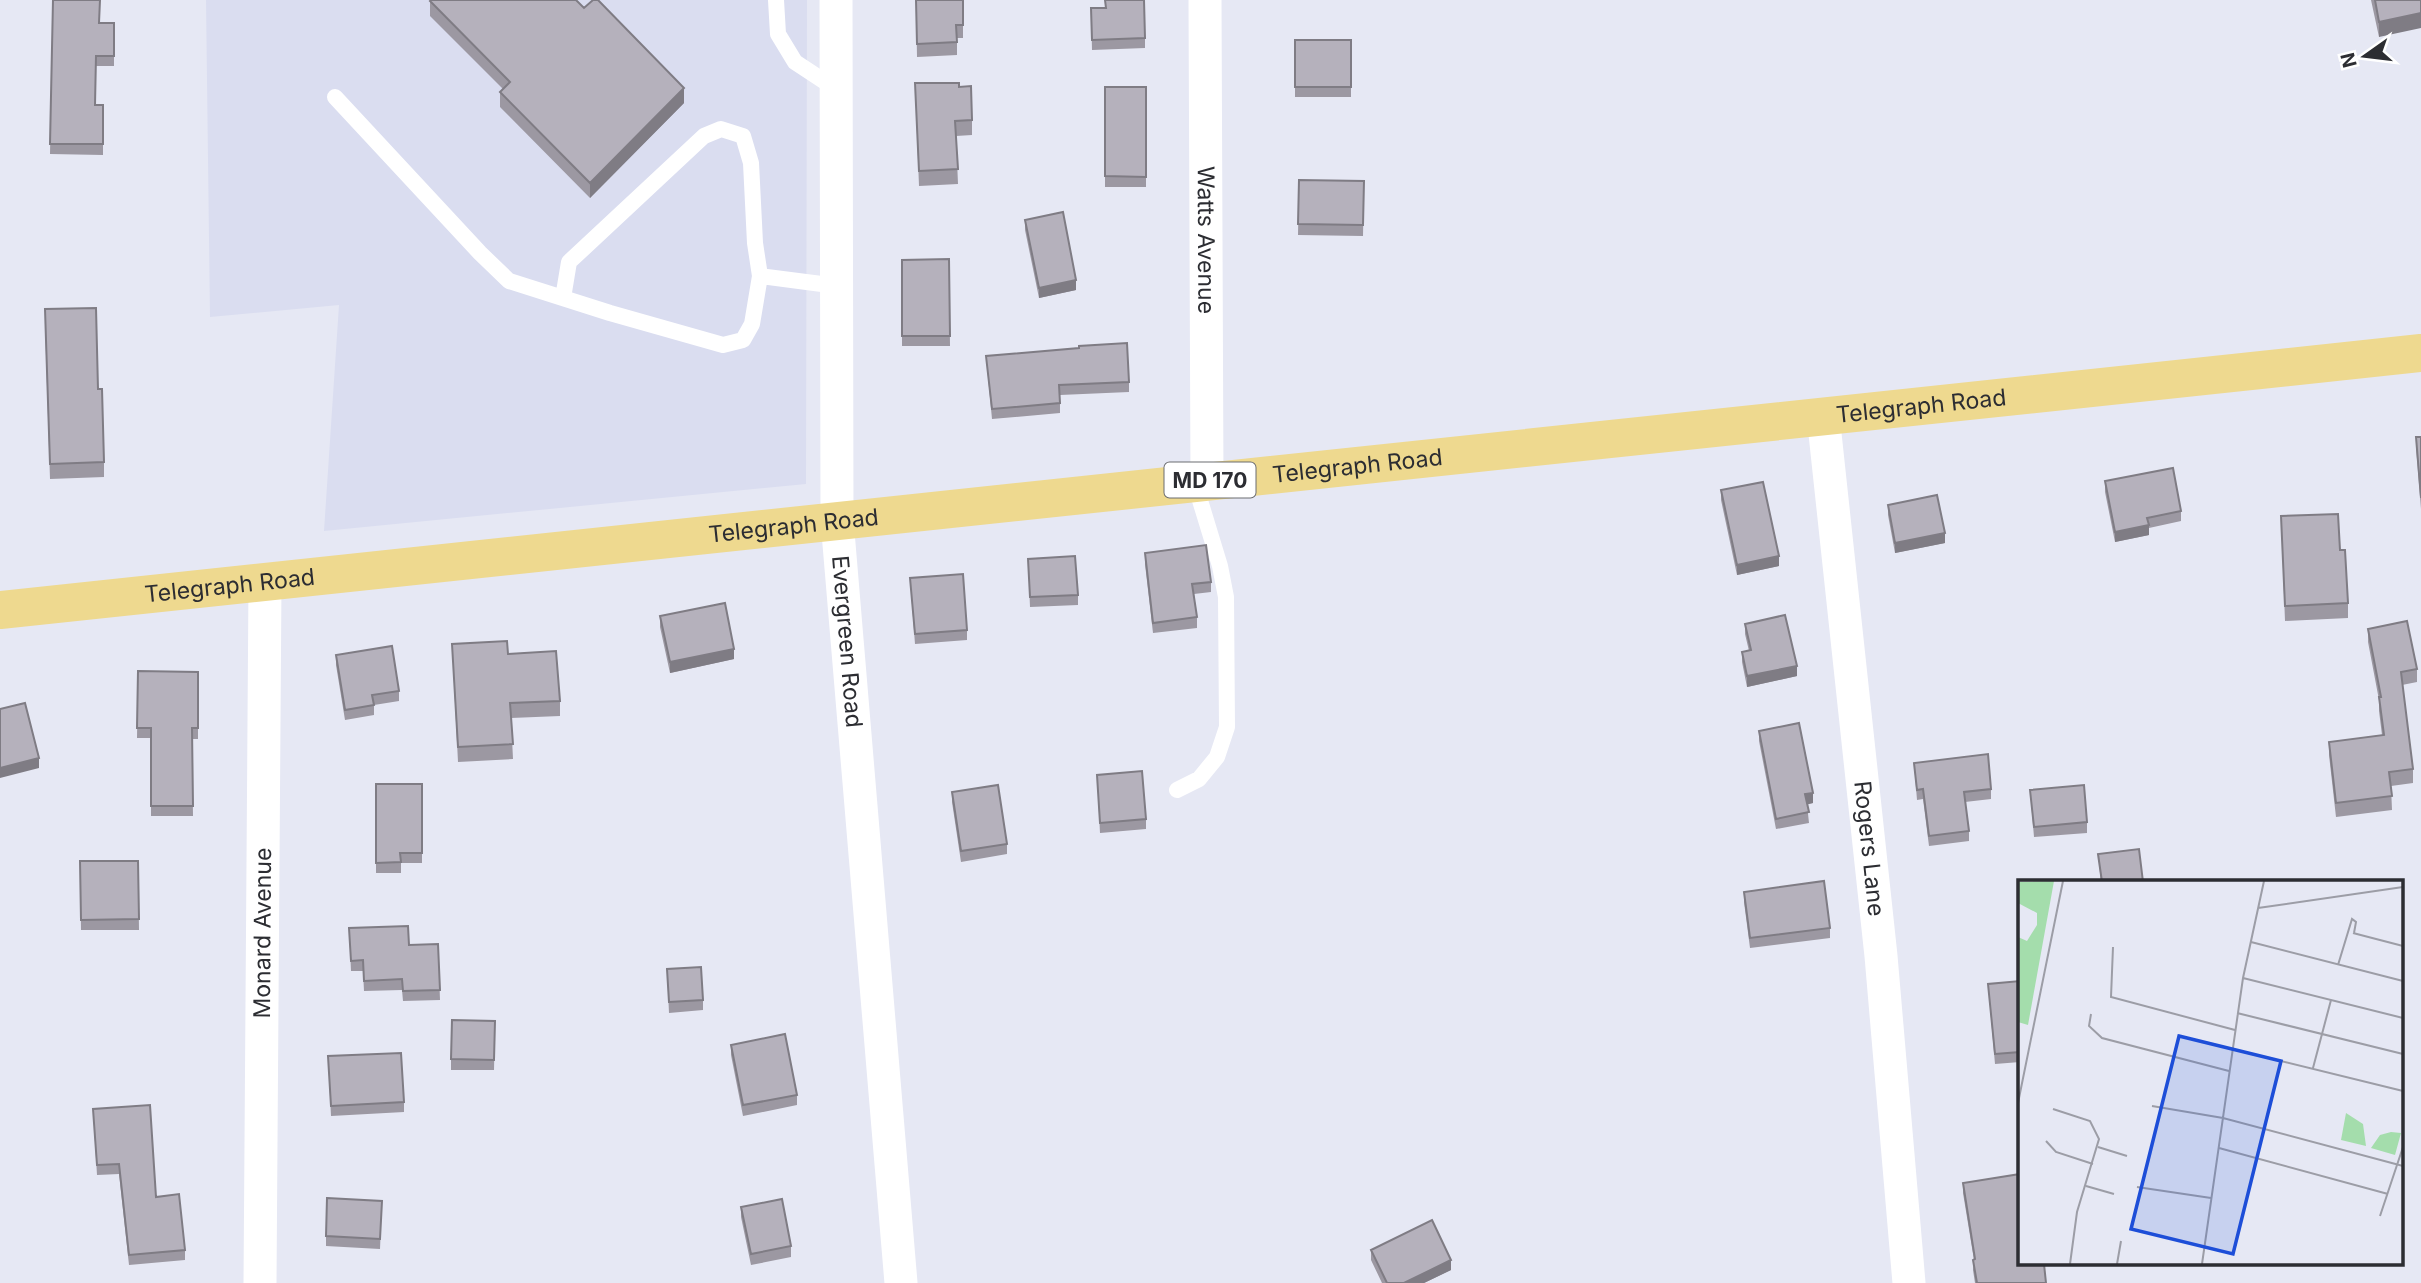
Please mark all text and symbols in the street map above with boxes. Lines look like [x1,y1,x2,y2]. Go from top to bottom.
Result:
north arrow [2330,21,2400,91]
text: N [2336,50,2362,70]
street label: Watts Avenue [1192,166,1220,314]
street label: Telegraph Road [1835,383,2008,429]
street label: Telegraph Road [1271,443,1444,489]
road number: MD 170 [1164,462,1256,498]
street label: Telegraph Road [707,503,880,549]
street label: Evergreen Road [826,554,868,729]
street label: Telegraph Road [143,563,316,609]
street label: Rogers Lane [1848,779,1891,918]
street label: Monard Avenue [248,848,277,1018]
inset map [2018,880,2404,1266]

